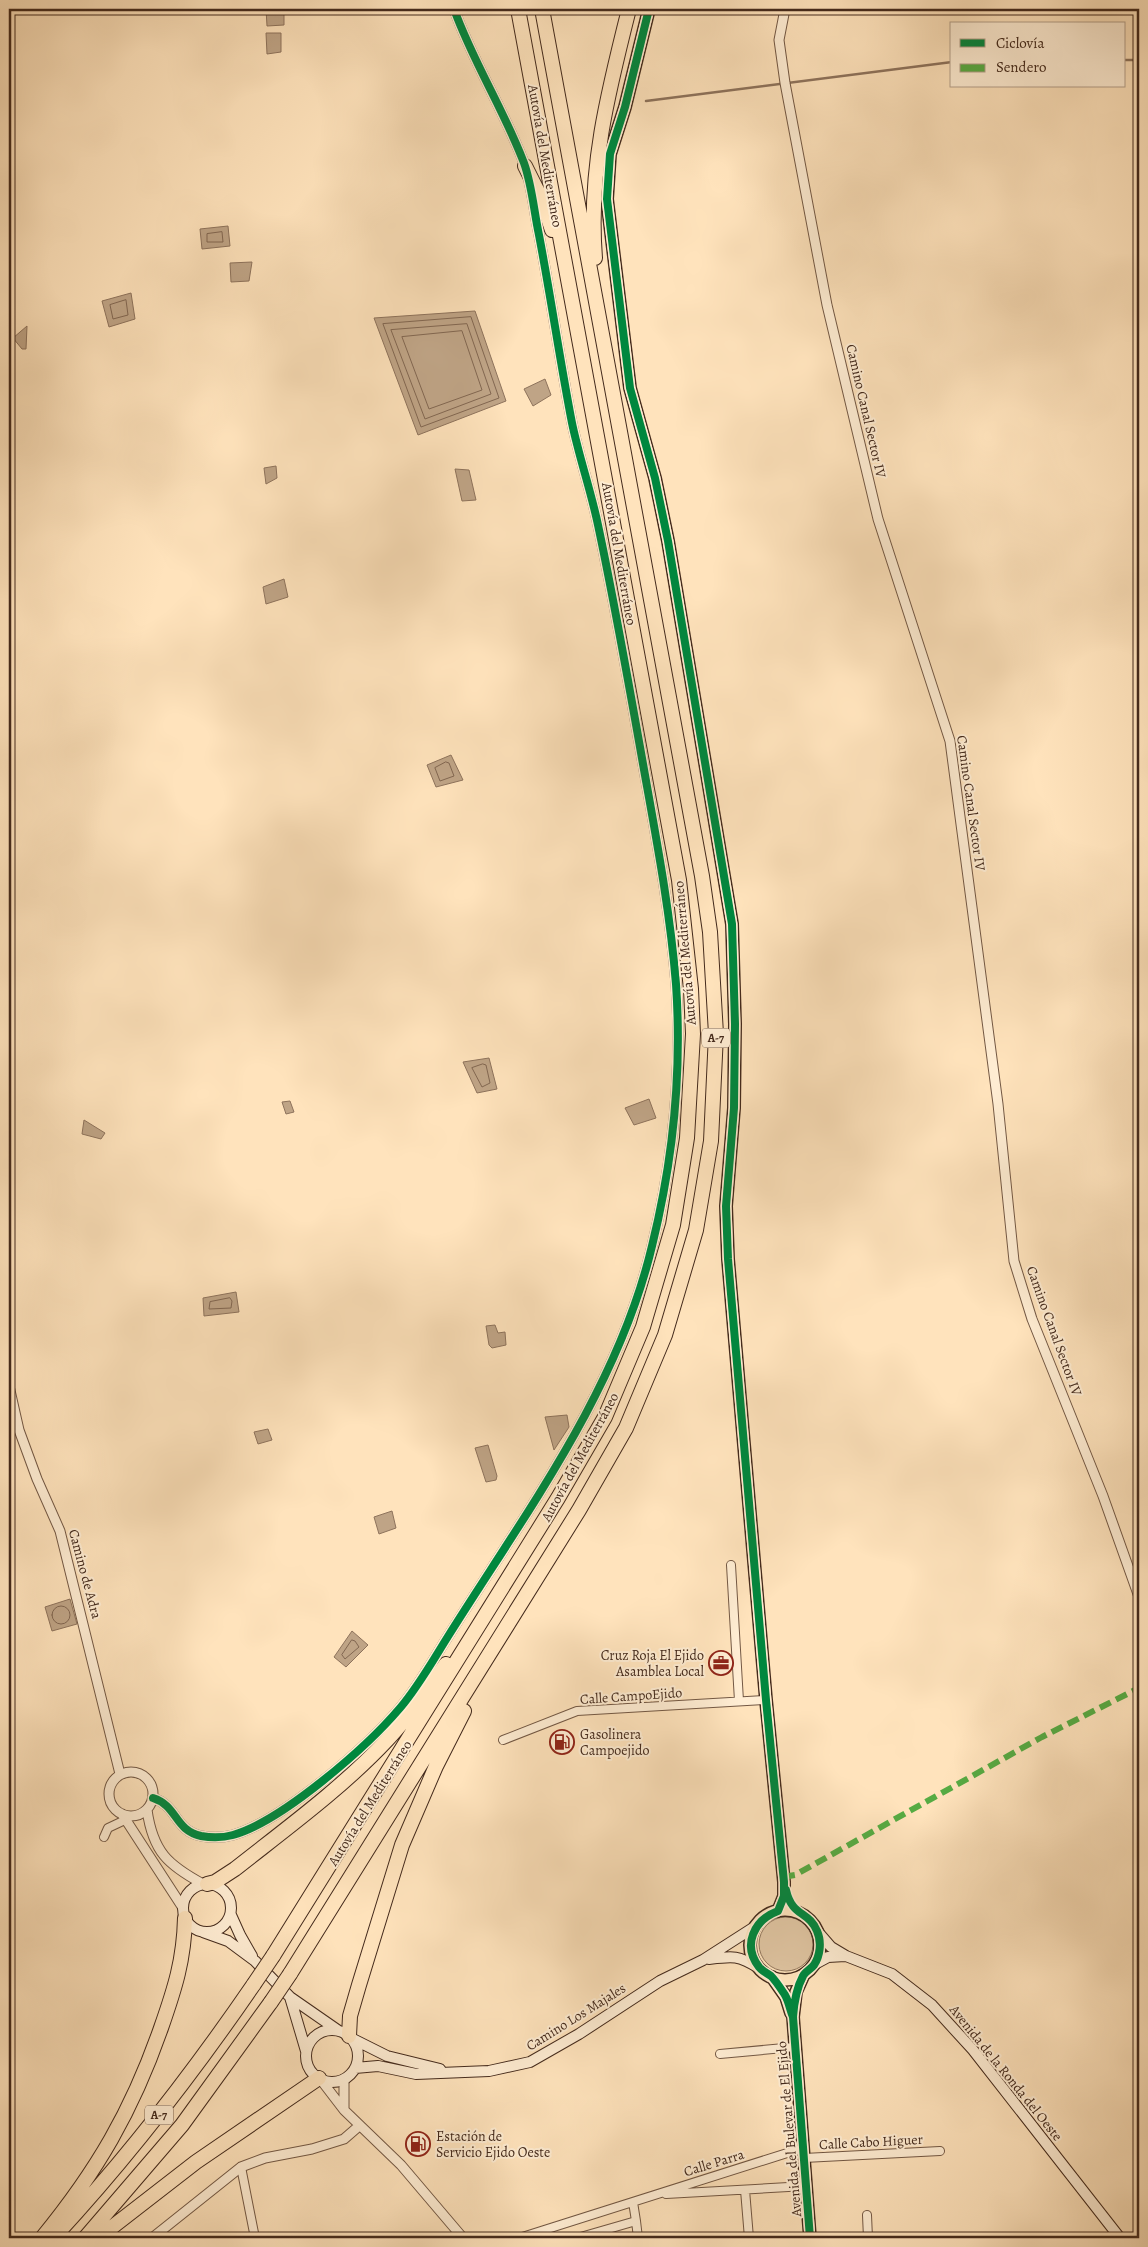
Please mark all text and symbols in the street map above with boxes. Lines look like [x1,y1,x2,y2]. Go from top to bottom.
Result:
legend [950,22,1126,88]
text: Ciclovía [996,33,1044,53]
text: Sendero [996,57,1046,77]
street label: Autovía del Mediterráneo [523,82,567,229]
street label: Camino Canal Sector IV [841,342,891,480]
street label: Autovía del Mediterráneo [597,480,641,627]
street label: Camino Canal Sector IV [952,734,990,872]
street label: Autovía del Mediterráneo [669,880,701,1027]
road number: A-7 [702,1028,730,1048]
street label: Camino Canal Sector IV [1022,1264,1086,1399]
street label: Autovía del Mediterráneo [536,1389,623,1526]
street label: Camino de Adra [64,1527,106,1621]
place label: Cruz Roja El Ejido Asamblea Local [601,1646,705,1681]
office icon: Cruz Roja El Ejido Asamblea Local [708,1650,734,1676]
street label: Calle CampoEjido [579,1683,683,1709]
place label: Gasolinera Campoejido [580,1725,650,1760]
fuel station icon: Gasolinera Campoejido [549,1729,575,1755]
street label: Autovía del Mediterráneo [323,1737,416,1870]
street label: Camino Los Majales [522,1979,630,2055]
street label: Avenida de la Ronda del Oeste [945,2000,1067,2145]
street label: Avenida del Bulevar de El Ejido [772,2040,806,2219]
road number: A-7 [145,2106,173,2124]
place label: Estación de Servicio Ejido Oeste [436,2127,550,2162]
street label: Calle Cabo Higuer [819,2130,924,2154]
fuel station icon: Estación de Servicio Ejido Oeste [405,2131,431,2157]
street label: Calle Parra [681,2145,747,2181]

